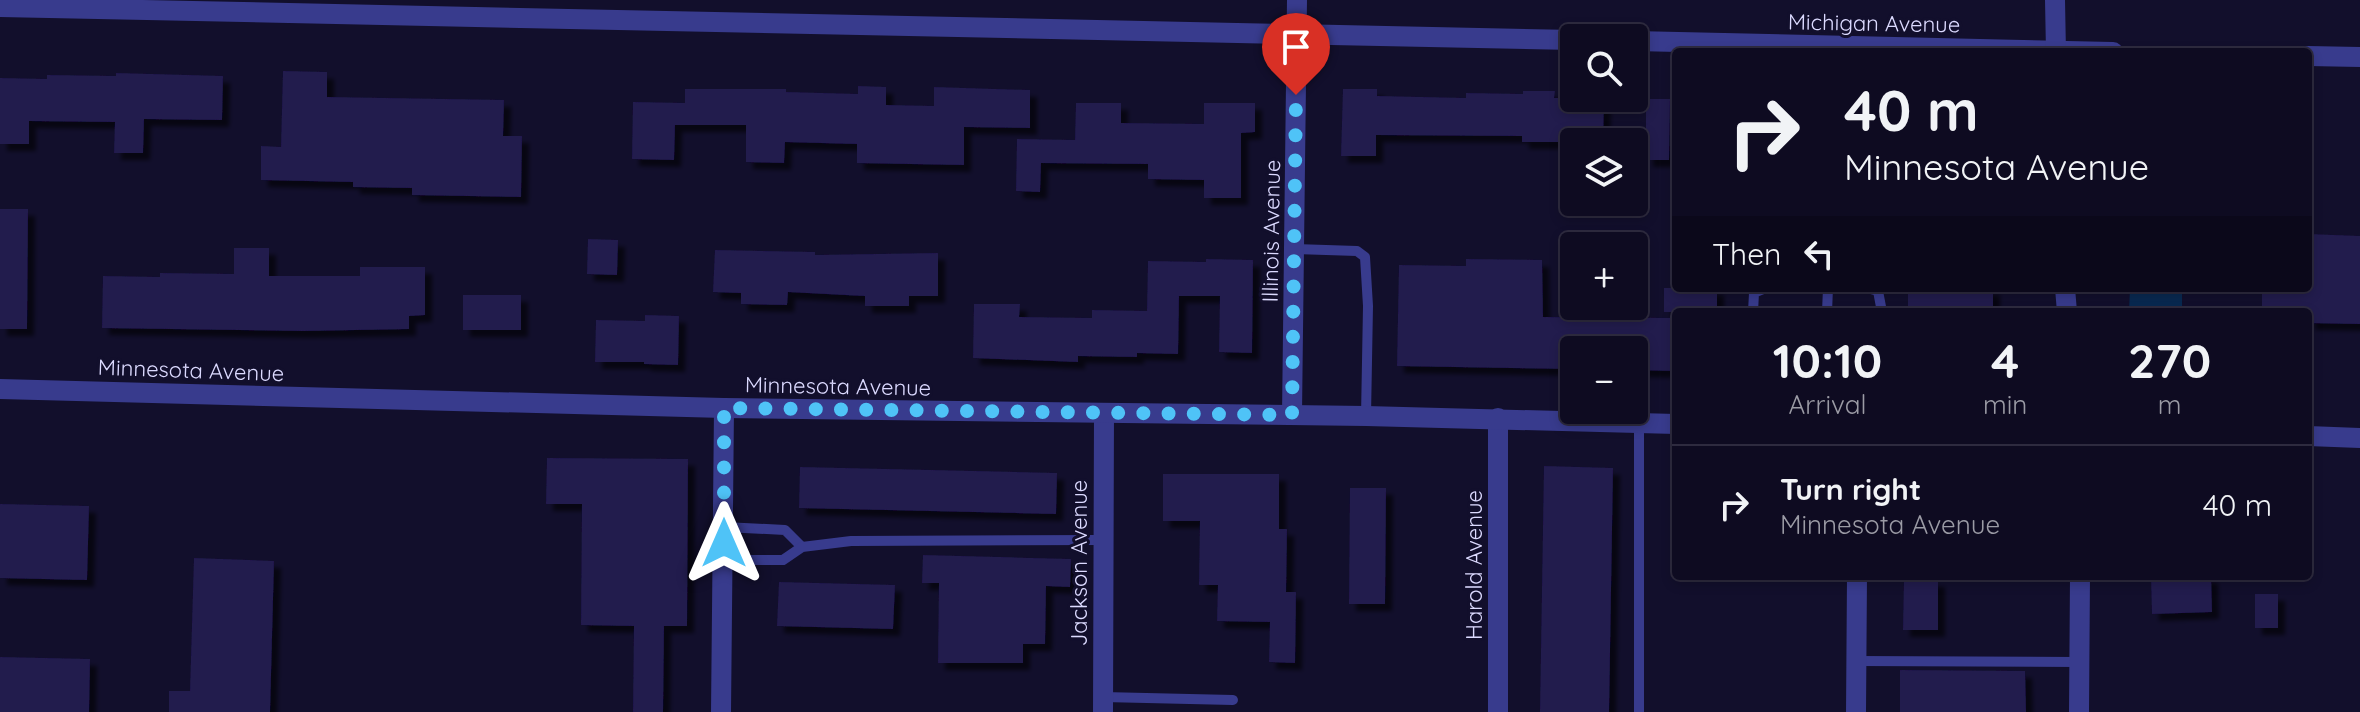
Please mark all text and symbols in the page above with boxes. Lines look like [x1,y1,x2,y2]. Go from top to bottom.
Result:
street label: Michigan Avenue [1788,7,1960,39]
pin [1262,13,1330,95]
map controls [1560,24,1648,424]
button: search [1560,24,1648,112]
icon: arrive [1274,25,1318,69]
text: 40 m [1844,75,1979,145]
icon: right [1712,80,1816,184]
button: layers [1560,128,1648,216]
text: Minnesota Avenue [1844,144,2149,189]
street label: Illinois Avenue [1256,159,1286,303]
button: + [1560,232,1648,320]
icon: left [1797,232,1841,276]
text: Then [1712,235,1781,273]
text: 10:10 [1773,330,1882,390]
text: 4 [1991,330,2019,390]
text: 270 [2128,330,2211,390]
button: − [1560,336,1648,424]
street label: Minnesota Avenue [97,353,285,387]
street label: Minnesota Avenue [745,370,931,402]
text: Arrival [1789,388,1866,421]
text: min [1983,388,2027,421]
text: m [2158,388,2181,421]
text: Turn right [1780,470,1921,508]
street label: Jackson Avenue [1065,480,1093,646]
icon: right [1712,483,1756,527]
text: 40 m [2203,486,2272,524]
street label: Harold Avenue [1460,490,1488,640]
position arrow [682,501,766,585]
text: Minnesota Avenue [1780,508,2000,541]

